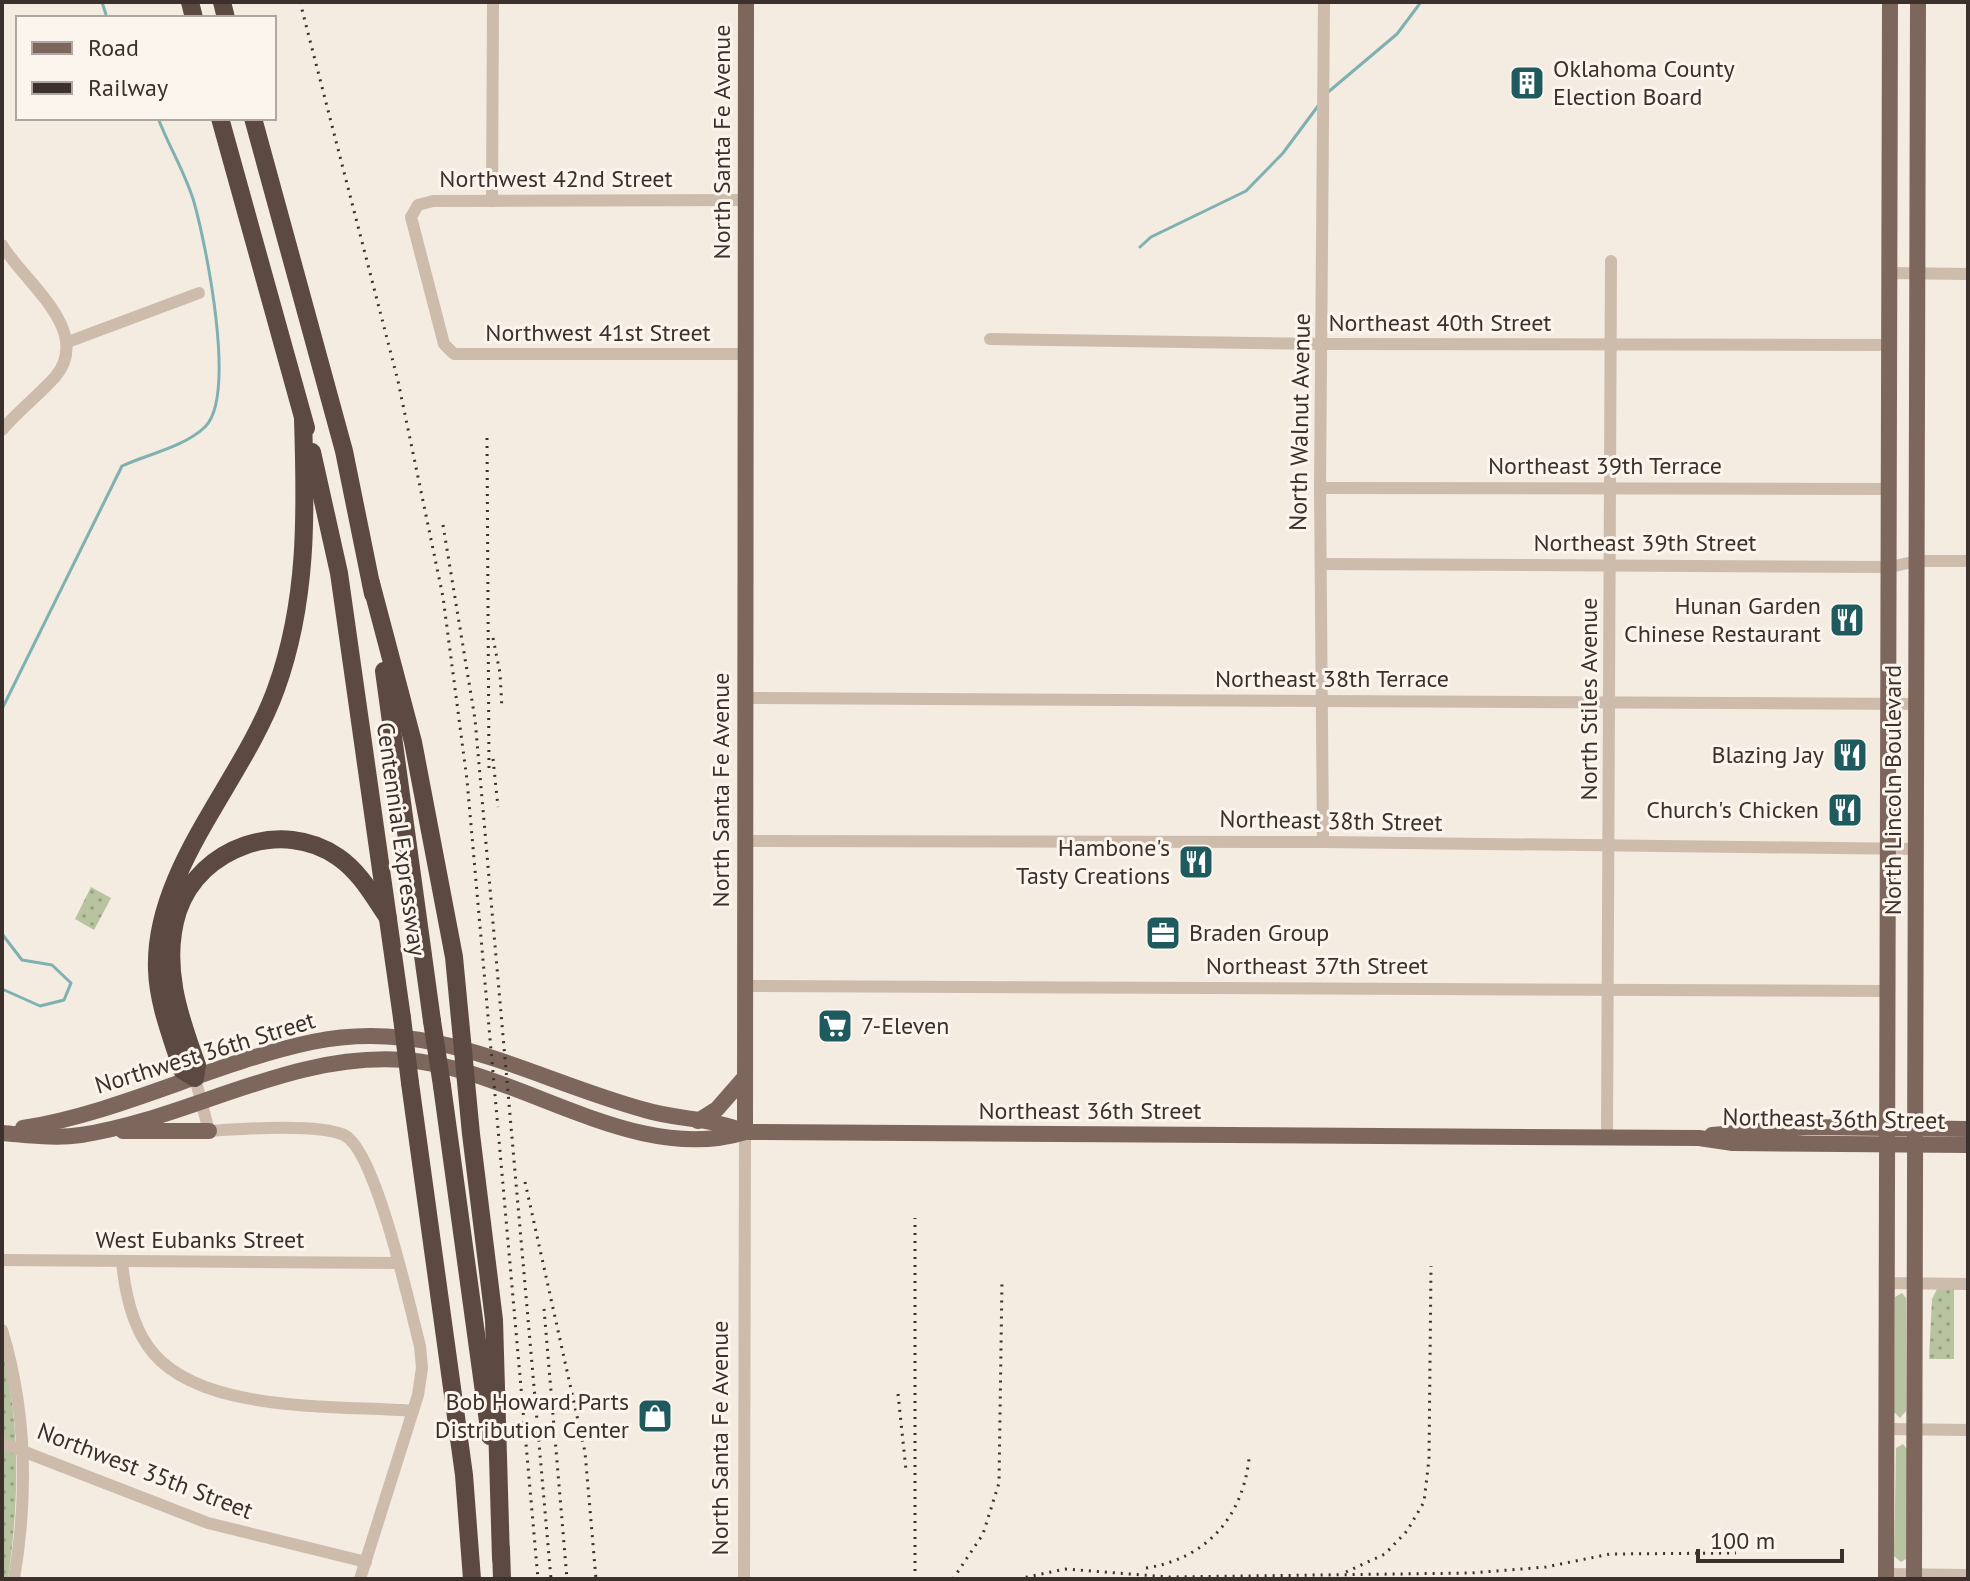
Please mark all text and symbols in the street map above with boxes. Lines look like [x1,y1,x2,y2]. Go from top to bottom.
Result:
legend [16,16,276,120]
street label: North Santa Fe Avenue [706,25,737,259]
text: Road [88,32,139,63]
place label: Oklahoma County Election Board [1553,53,1735,112]
building icon: Oklahoma County Election Board [1508,64,1546,102]
text: Railway [88,72,168,103]
street label: Northwest 42nd Street [439,163,673,194]
street label: Northeast 40th Street [1328,307,1552,338]
street label: North Walnut Avenue [1282,313,1317,531]
street label: Northwest 41st Street [485,317,711,348]
street label: Northeast 39th Terrace [1488,450,1722,481]
street label: Northeast 39th Street [1533,527,1757,558]
place label: Hunan Garden Chinese Restaurant [1624,590,1821,649]
street label: North Stiles Avenue [1573,598,1604,800]
restaurant icon: Hunan Garden Chinese Restaurant [1828,601,1866,639]
street label: Northeast 38th Terrace [1215,663,1449,694]
street label: North Lincoln Boulevard [1877,665,1908,915]
street label: North Santa Fe Avenue [705,673,736,907]
street label: Centennial Expressway [370,720,433,958]
restaurant icon: Blazing Jay [1831,736,1869,774]
place label: Blazing Jay [1711,739,1824,770]
restaurant icon: Church's Chicken [1826,791,1864,829]
place label: Church's Chicken [1646,794,1819,825]
street label: Northeast 38th Street [1219,803,1443,838]
place label: Hambone's Tasty Creations [1016,832,1170,891]
restaurant icon: Hambone's Tasty Creations [1177,843,1215,881]
office icon: Braden Group [1144,914,1182,952]
place label: Braden Group [1189,917,1329,948]
street label: Northeast 37th Street [1206,950,1428,981]
street label: Northwest 36th Street [91,1004,319,1101]
supermarket icon: 7-Eleven [816,1007,854,1045]
place label: 7-Eleven [861,1010,949,1041]
street label: Northeast 36th Street [978,1095,1202,1126]
street label: Northeast 36th Street [1722,1101,1946,1136]
street label: West Eubanks Street [96,1224,304,1255]
street label: North Santa Fe Avenue [704,1321,735,1555]
place label: Bob Howard Parts Distribution Center [435,1386,629,1445]
shop icon: Bob Howard Parts Distribution Center [636,1397,674,1435]
street label: Northwest 35th Street [33,1415,257,1526]
scale bar [1698,1513,1842,1563]
text: 100 m [1710,1525,1775,1556]

